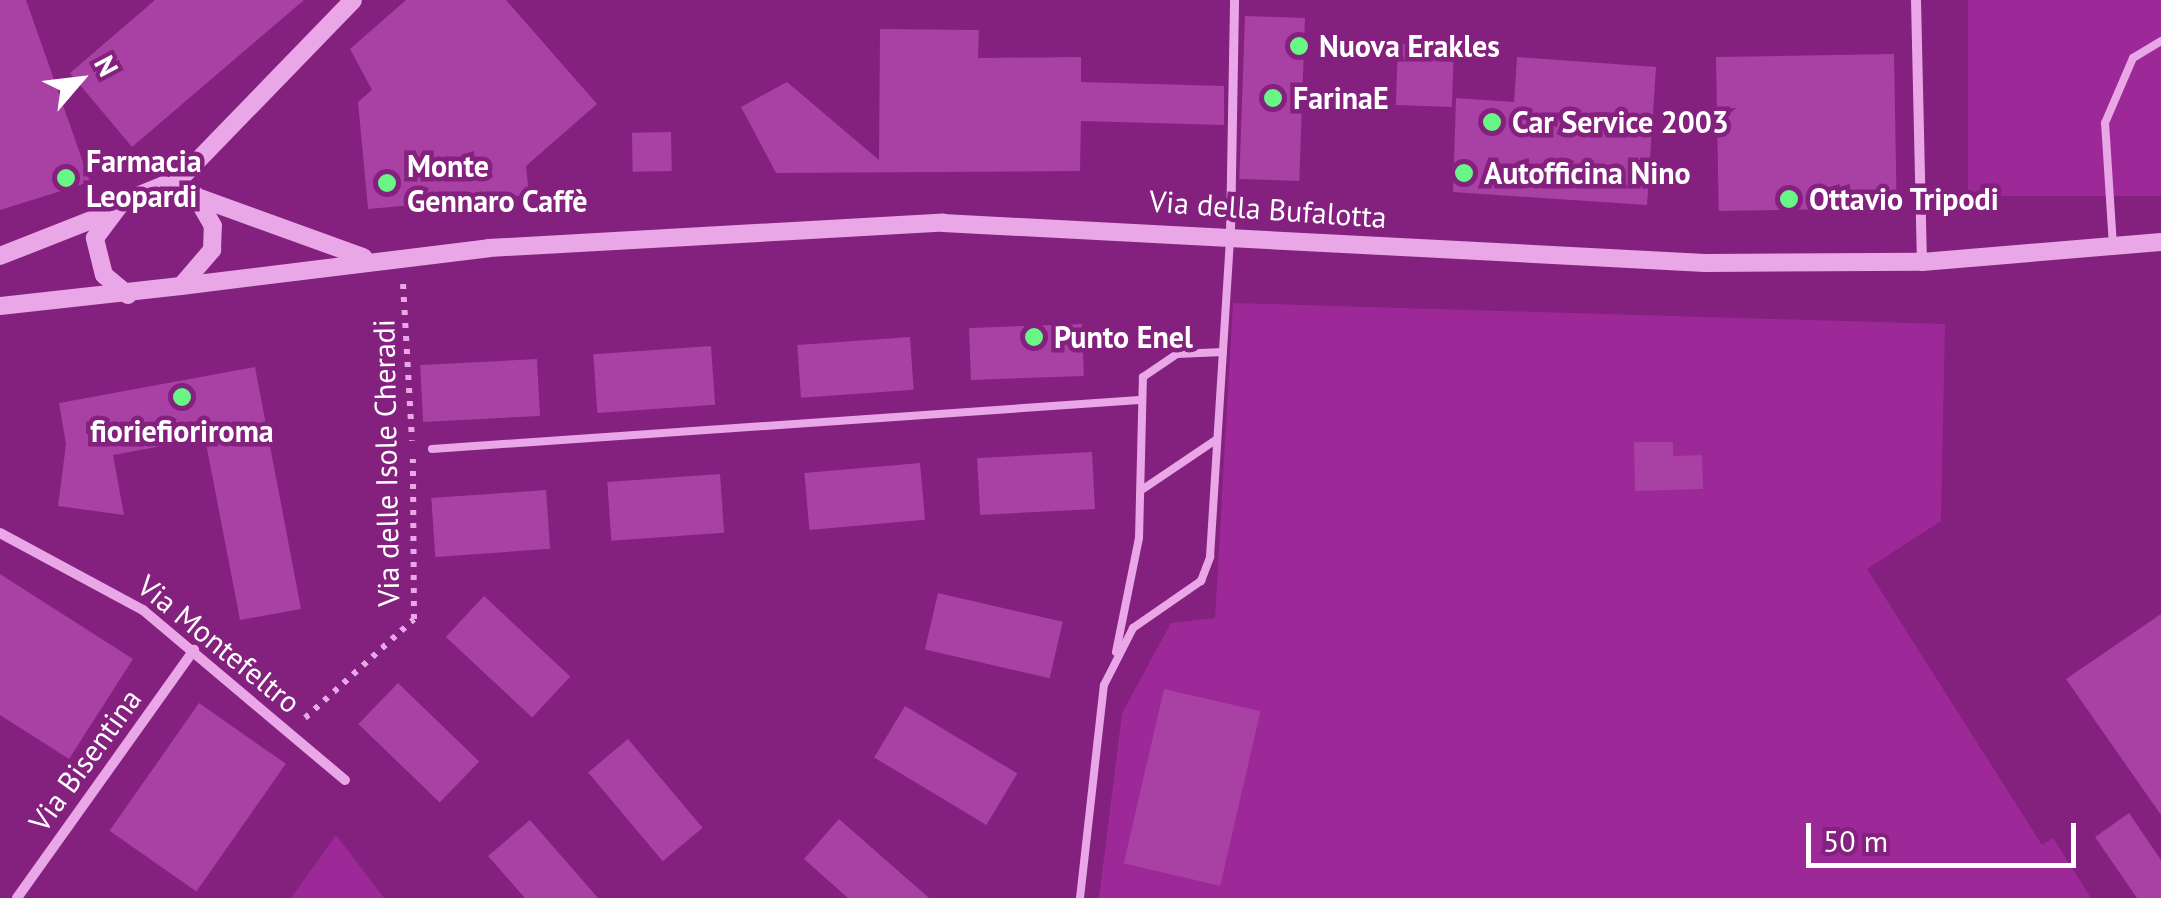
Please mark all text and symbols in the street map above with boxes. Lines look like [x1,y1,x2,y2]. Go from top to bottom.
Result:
place label: Nuova Erakles [1319,28,1500,64]
north arrow [30,30,130,130]
marker: Nuova Erakles [1288,35,1310,57]
text: N [86,49,128,82]
place label: FarinaE [1293,80,1389,116]
marker: FarinaE [1262,87,1284,109]
place label: Car Service 2003 [1512,104,1729,140]
marker: Car Service 2003 [1481,111,1503,133]
place label: Farmacia Leopardi [86,143,202,214]
place label: Monte Gennaro Caffè [407,148,588,218]
place label: Autofficina Nino [1484,155,1691,191]
marker: Autofficina Nino [1453,162,1475,184]
marker: Farmacia Leopardi [55,167,77,189]
marker: Monte Gennaro Caffè [376,172,398,194]
place label: Ottavio Tripodi [1809,181,2000,217]
street label: Via della Bufalotta [1148,183,1388,235]
marker: Ottavio Tripodi [1778,188,1800,210]
street label: Via delle Isole Cheradi [365,319,407,607]
place label: Punto Enel [1054,319,1193,355]
marker: Punto Enel [1023,326,1045,348]
marker: fioriefioriroma [171,386,193,408]
place label: fioriefioriroma [90,413,274,449]
street label: Via Montefeltro [130,567,308,721]
street label: Via Bisentina [21,682,149,838]
scale bar [1811,803,2081,865]
text: 50 m [1823,821,1888,860]

